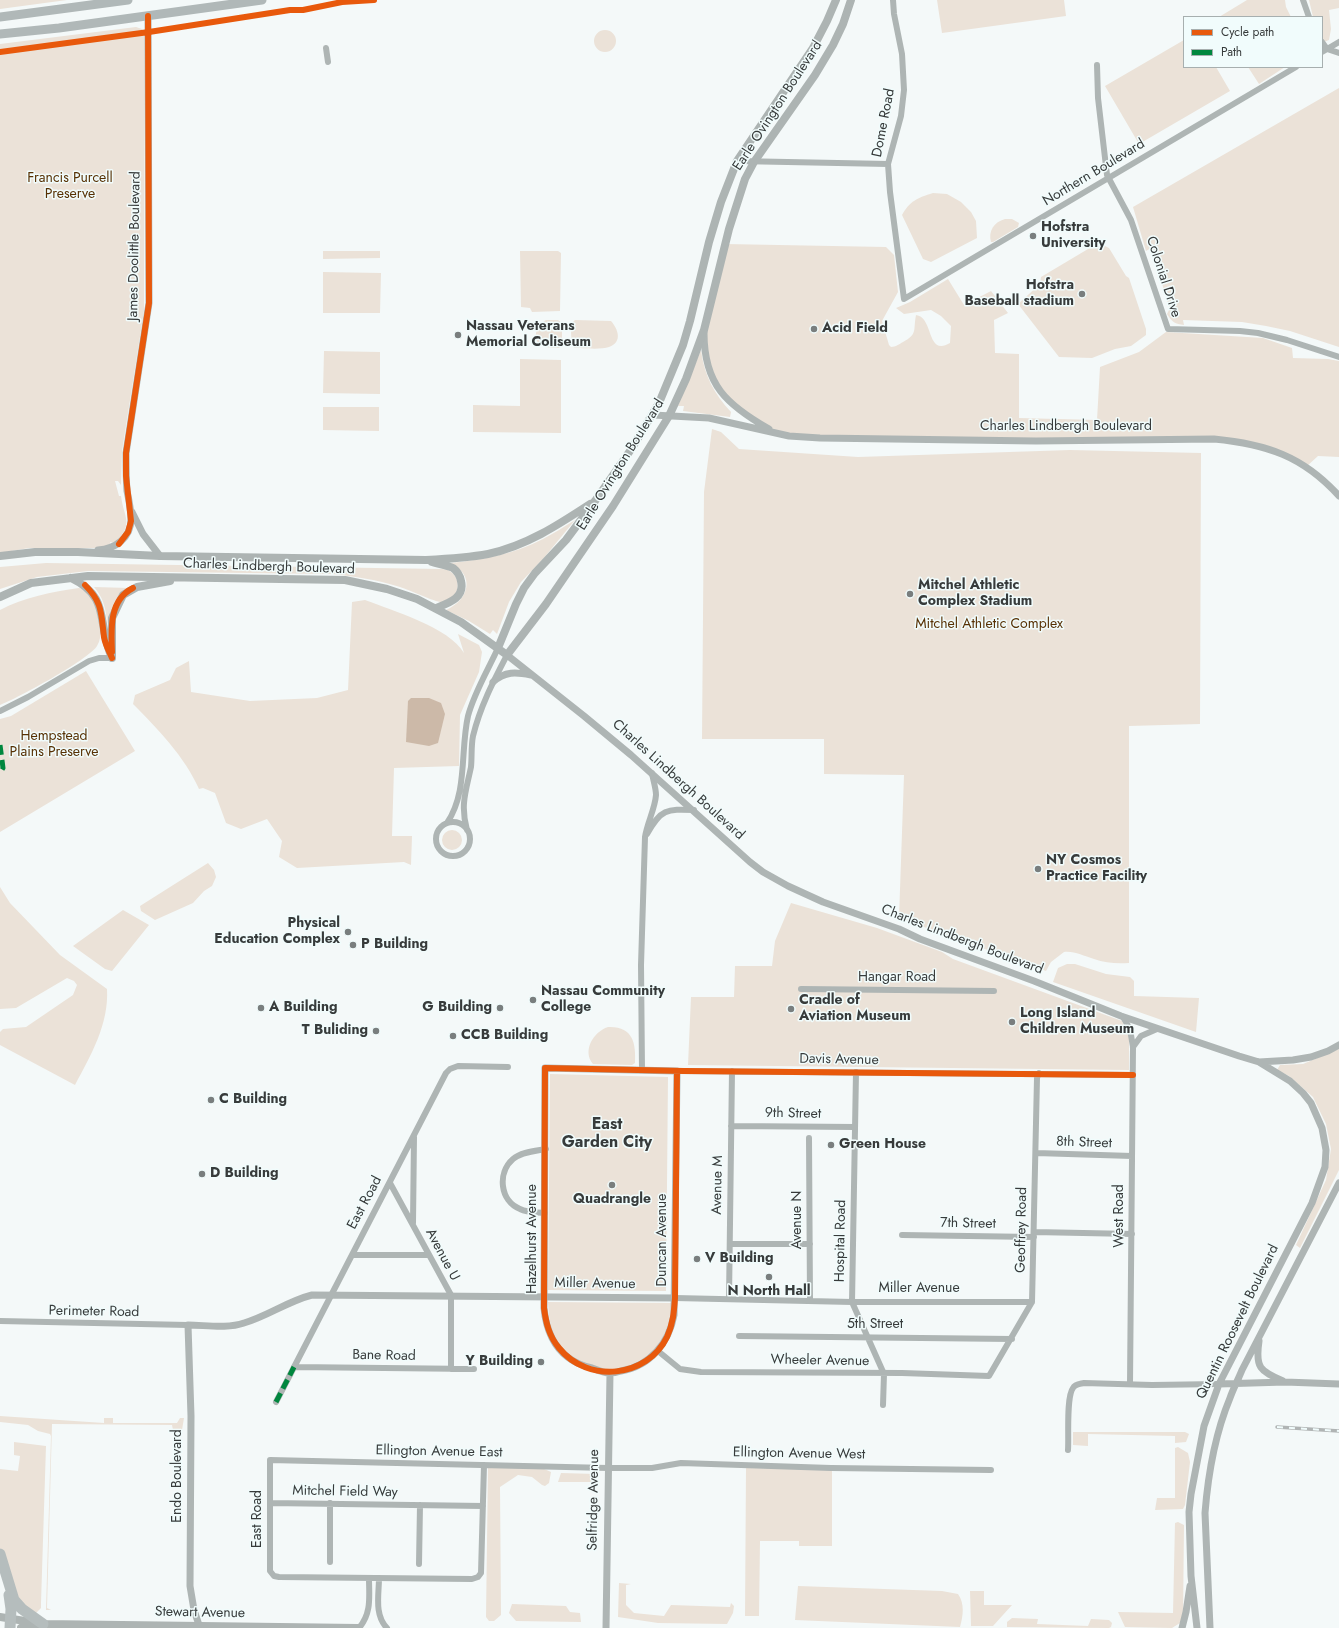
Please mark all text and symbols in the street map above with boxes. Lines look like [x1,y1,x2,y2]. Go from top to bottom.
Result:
legend [1183,16,1323,68]
text: Cycle path [1221,23,1274,41]
street label: Earle Ovington Boulevard [730,38,826,174]
text: Path [1221,43,1242,61]
street label: Dome Road [869,87,899,159]
street label: Northern Boulevard [1040,136,1148,210]
park label: Francis Purcell Preserve [27,171,113,204]
street label: James Doolittle Boulevard [125,171,145,321]
place label: Hofstra University [1041,220,1106,252]
marker: Hofstra University [1028,231,1038,241]
street label: Colonial Drive [1142,234,1184,320]
place label: Hofstra Baseball stadium [964,278,1074,310]
marker: Hofstra Baseball stadium [1077,289,1087,299]
place label: Nassau Veterans Memorial Coliseum [466,319,591,352]
place label: Acid Field [822,321,888,337]
marker: Acid Field [809,324,819,334]
marker: Nassau Veterans Memorial Coliseum [453,330,463,340]
street label: Earle Ovington Boulevard [574,396,668,534]
street label: Charles Lindbergh Boulevard [980,419,1152,435]
street label: Charles Lindbergh Boulevard [183,556,355,578]
place label: Mitchel Athletic Complex Stadium [918,578,1032,610]
marker: Mitchel Athletic Complex Stadium [905,589,915,599]
park label: Mitchel Athletic Complex [915,617,1063,633]
street label: Charles Lindbergh Boulevard [608,716,748,844]
park label: Hempstead Plains Preserve [10,729,98,762]
place label: NY Cosmos Practice Facility [1046,853,1147,886]
marker: NY Cosmos Practice Facility [1033,864,1043,874]
street label: Charles Lindbergh Boulevard [879,901,1045,979]
place label: Physical Education Complex [214,916,340,948]
marker: Physical Education Complex [343,927,353,937]
place label: P Building [361,937,428,953]
marker: P Building [348,940,358,950]
street label: Hangar Road [858,970,936,986]
place label: Nassau Community College [541,984,665,1016]
place label: Cradle of Aviation Museum [799,993,911,1026]
marker: Nassau Community College [528,995,538,1005]
place label: A Building [269,1000,338,1016]
place label: G Building [422,1000,492,1016]
marker: A Building [256,1003,266,1013]
marker: G Building [495,1003,505,1013]
marker: Cradle of Aviation Museum [786,1004,796,1014]
place label: Long Island Children Museum [1020,1006,1134,1038]
marker: Long Island Children Museum [1007,1017,1017,1027]
place label: T Buliding [302,1023,368,1039]
marker: T Buliding [371,1026,381,1036]
place label: CCB Building [461,1028,548,1044]
marker: CCB Building [448,1031,458,1041]
street label: Davis Avenue [799,1051,879,1069]
place label: C Building [219,1092,287,1108]
marker: C Building [206,1095,216,1105]
street label: 9th Street [765,1105,821,1123]
district label: East Garden City [562,1115,652,1153]
street label: 8th Street [1056,1134,1112,1152]
place label: Green House [839,1137,926,1153]
marker: Green House [826,1140,836,1150]
street label: Avenue M [709,1155,727,1215]
place label: D Building [210,1166,279,1182]
marker: D Building [197,1169,207,1179]
street label: East Road [344,1174,386,1232]
marker: Quadrangle [607,1180,617,1190]
street label: Hazelhurst Avenue [525,1184,541,1294]
street label: West Road [1112,1184,1128,1248]
street label: Geoffrey Road [1013,1187,1031,1273]
street label: Avenue N [790,1191,806,1249]
place label: Quadrangle [573,1192,651,1208]
street label: Duncan Avenue [655,1194,671,1286]
street label: Hospital Road [832,1200,850,1282]
street label: 7th Street [940,1215,996,1233]
street label: Avenue U [421,1226,463,1284]
street label: Quentin Roosevelt Boulevard [1193,1242,1283,1402]
place label: V Building [705,1251,774,1267]
marker: V Building [692,1254,702,1264]
marker: N North Hall [764,1272,774,1282]
street label: Miller Avenue [554,1275,636,1293]
street label: Miller Avenue [878,1281,960,1297]
place label: N North Hall [727,1284,811,1300]
street label: Perimeter Road [48,1303,140,1321]
street label: 5th Street [847,1317,903,1333]
street label: Bane Road [352,1347,416,1365]
street label: Wheeler Avenue [771,1352,869,1370]
place label: Y Building [465,1354,533,1370]
marker: Y Building [536,1357,546,1367]
street label: Endo Boulevard [170,1429,186,1523]
street label: Ellington Avenue East [375,1442,503,1462]
street label: Ellington Avenue West [733,1444,865,1464]
street label: Selfridge Avenue [585,1449,603,1551]
street label: Mitchel Field Way [292,1483,398,1501]
street label: East Road [250,1490,266,1548]
street label: Stewart Avenue [155,1604,245,1622]

